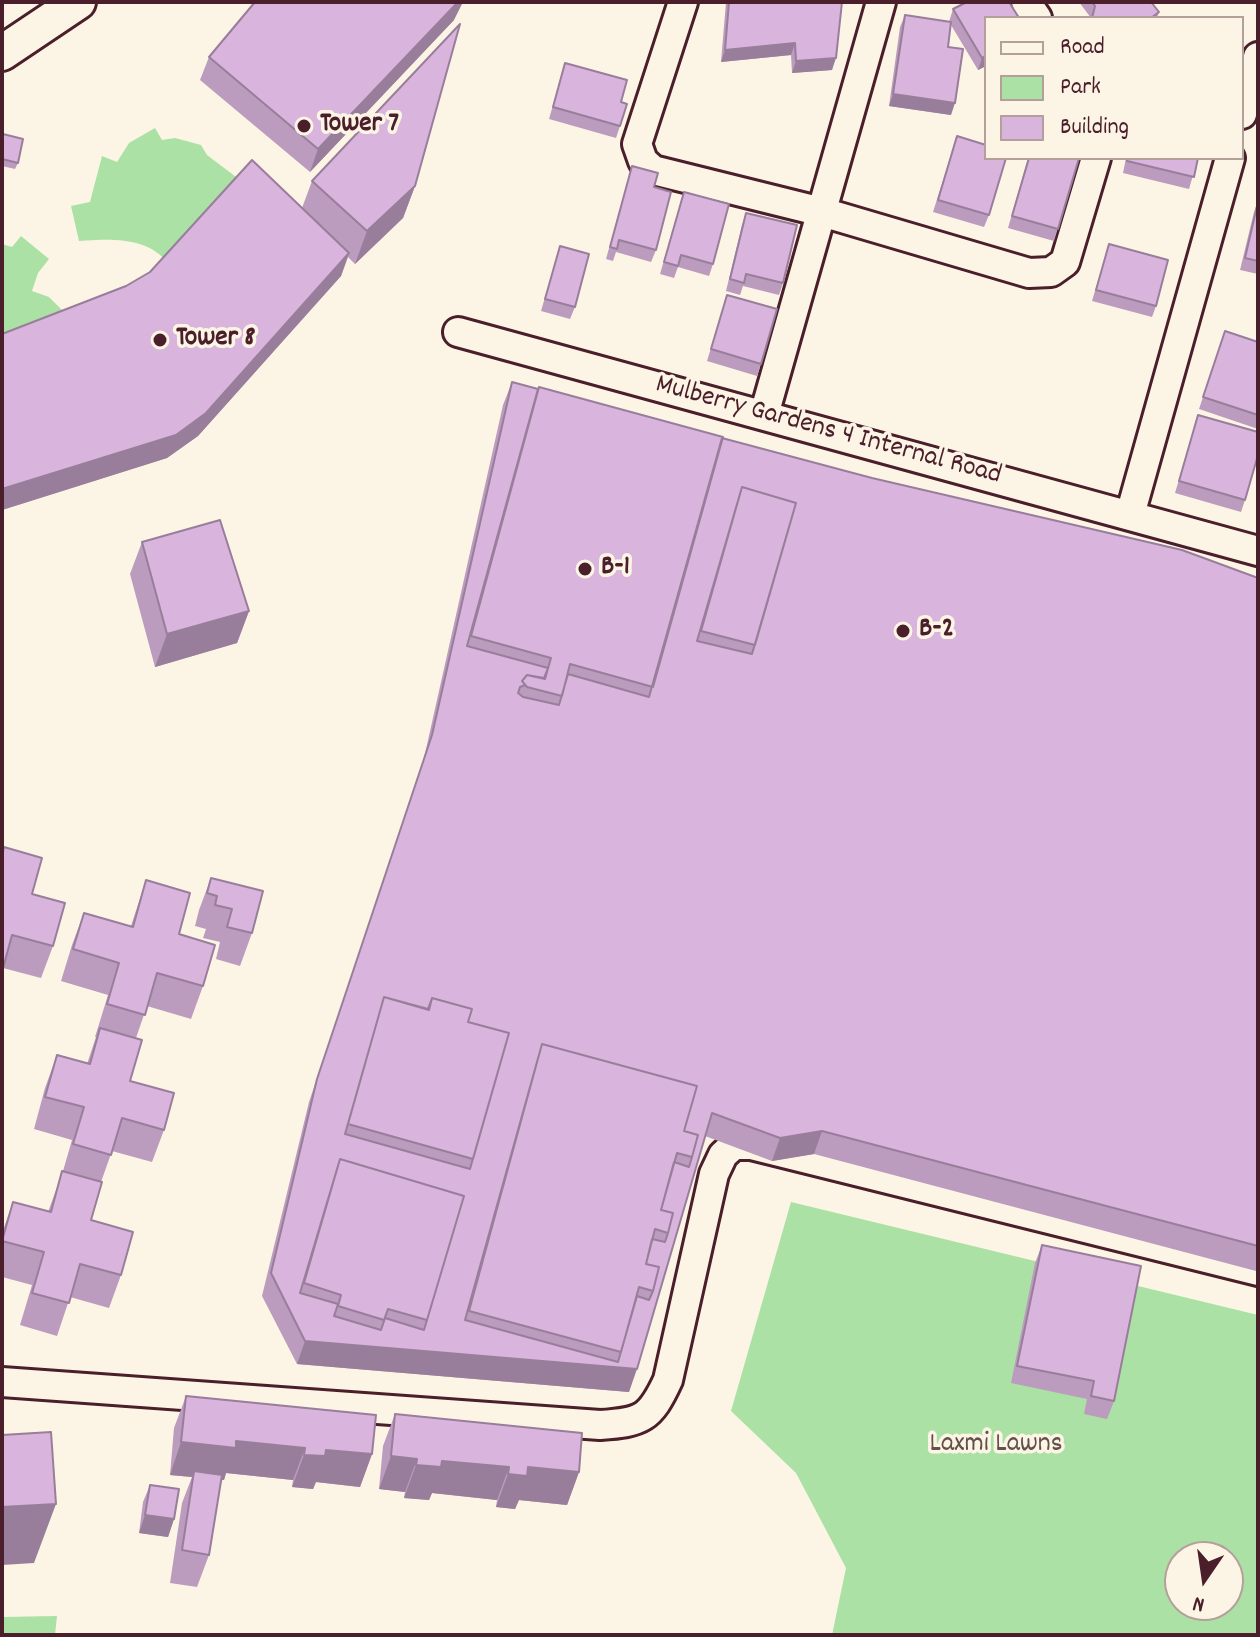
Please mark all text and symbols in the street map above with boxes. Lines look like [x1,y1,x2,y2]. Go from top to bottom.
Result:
legend [984,16,1244,160]
text: Road [1060,31,1105,65]
text: Park [1060,71,1101,105]
place label: Tower 7 [320,109,399,143]
text: Building [1060,111,1129,145]
marker: Tower 7 [295,117,313,135]
place label: Tower 8 [176,323,256,357]
marker: Tower 8 [151,331,169,349]
street label: Mulberry Gardens 4 Internal Road [651,370,1005,494]
place label: B-1 [601,552,630,586]
marker: B-1 [576,560,594,578]
place label: B-2 [919,614,954,648]
marker: B-2 [894,622,912,640]
park label: Laxmi Lawns [929,1429,1063,1463]
north arrow [1164,1541,1244,1621]
text: N [1190,1587,1208,1619]

